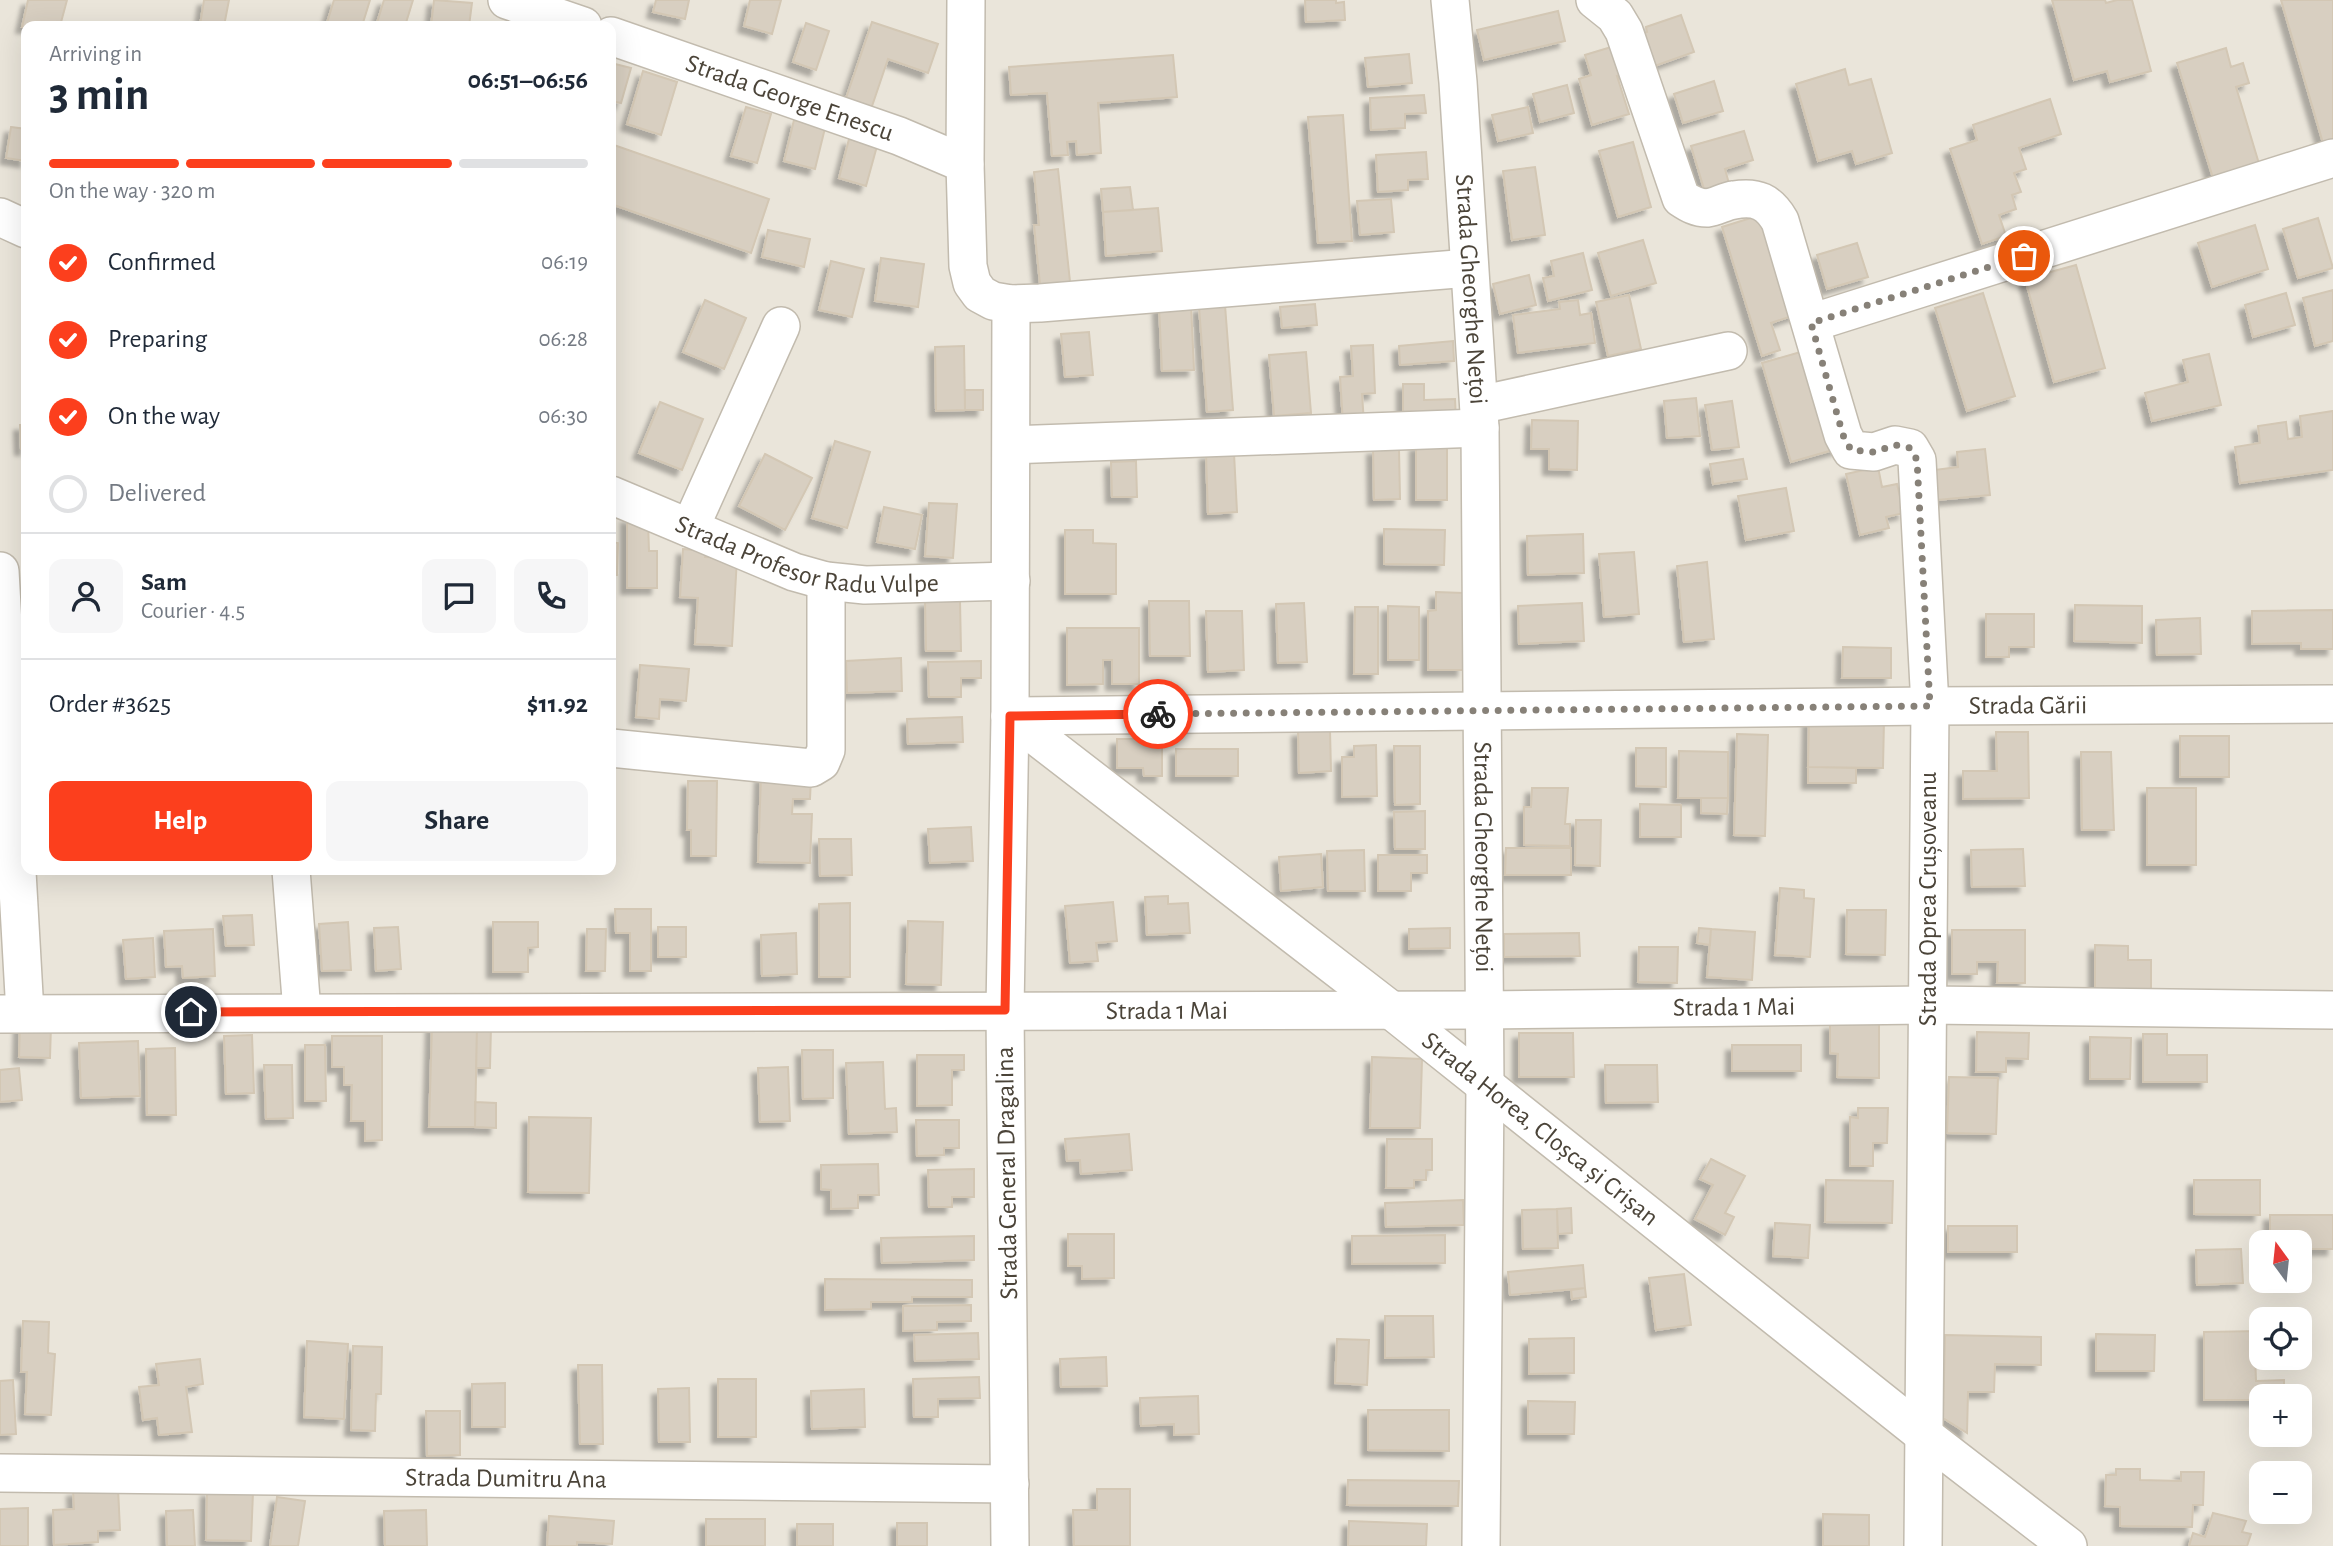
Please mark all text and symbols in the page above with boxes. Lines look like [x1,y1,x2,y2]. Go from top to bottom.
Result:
text: Arriving in [49,43,142,66]
street label: Strada George Enescu [682,50,897,146]
text: 06:51–06:56 [468,67,588,93]
text: 3 min [49,72,149,118]
street label: Strada Gheorghe Nețoi [1451,173,1491,405]
text: On the way · 320 m [49,180,215,203]
pin [1994,226,2054,286]
icon: bag [2005,237,2043,275]
icon: check [49,244,87,282]
text: Confirmed [108,249,216,275]
text: 06:19 [541,251,588,274]
icon: check [49,321,87,359]
text: Preparing [108,326,207,352]
text: 06:28 [538,328,588,351]
icon: check [49,398,87,436]
text: On the way [108,403,220,429]
text: 06:30 [538,405,588,428]
text: Delivered [108,480,206,506]
street label: Strada Profesor Radu Vulpe [671,511,939,598]
button: person [49,559,123,633]
button: chat [422,559,496,633]
button: phone [514,559,588,633]
text: Sam [141,569,187,595]
text: Courier · 4.5 [141,600,245,623]
courier [1123,679,1193,749]
text: Order #3625 [49,691,171,717]
text: $11.92 [527,691,588,717]
street label: Strada Gării [1969,692,2087,719]
icon: bike [1139,695,1177,733]
street label: Strada Gheorghe Nețoi [1469,741,1497,973]
street label: Strada Oprea Crușoveanu [1915,772,1943,1026]
button: Help [49,781,312,861]
button: Share [326,781,588,861]
pin [161,982,221,1042]
icon: home [172,993,210,1031]
street label: Strada 1 Mai [1673,993,1795,1021]
street label: Strada 1 Mai [1106,998,1228,1024]
street label: Strada Horea, Cloșca și Crișan [1417,1027,1663,1231]
street label: Strada General Dragalina [992,1046,1022,1300]
north arrow [2249,1230,2312,1293]
map controls [2249,1230,2312,1524]
button: locate [2249,1307,2312,1370]
button: + [2249,1384,2312,1447]
button: − [2249,1461,2312,1524]
street label: Strada Dumitru Ana [405,1464,607,1493]

